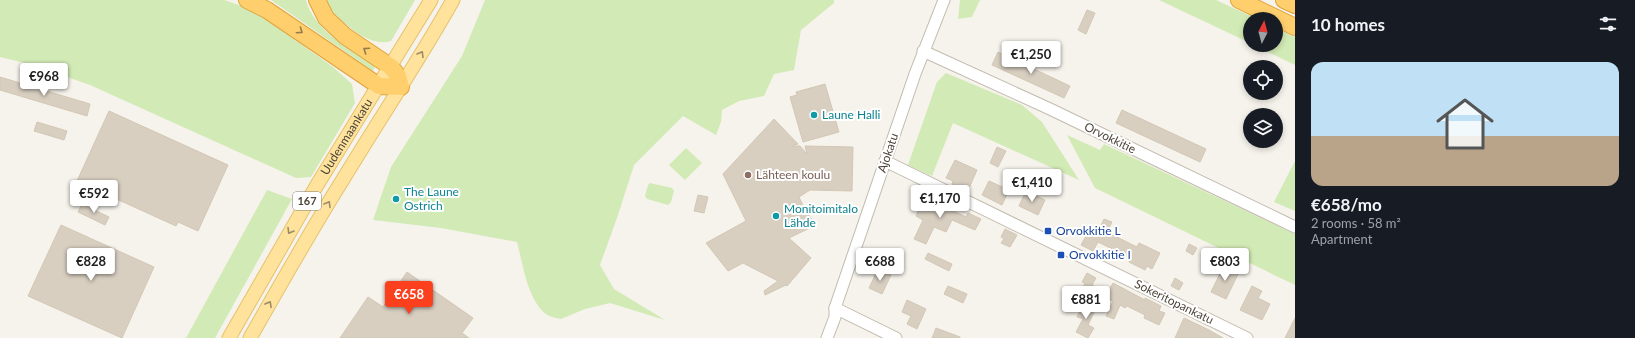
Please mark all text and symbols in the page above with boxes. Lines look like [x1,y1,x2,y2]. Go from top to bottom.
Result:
north arrow [1243,12,1283,52]
map controls [1243,12,1283,148]
icon: filters [1597,13,1619,35]
text: 10 homes [1311,14,1385,35]
one-way arrow [296,26,303,34]
pin: €1,250 [998,41,1064,75]
text: €1,250 [1011,46,1051,62]
one-way arrow [364,48,371,55]
one-way arrow [417,51,424,58]
button: locate [1243,60,1283,100]
pin: €968 [20,63,68,97]
text: €968 [29,68,59,84]
icon: home [1429,88,1501,160]
street label: Uudenmaankatu [317,96,375,177]
place label: Laune Halli [822,107,881,122]
button: layers [1243,108,1283,148]
marker: Laune Halli [809,110,819,120]
street label: Orvokkitie [1082,119,1138,156]
street label: Ajokatu [874,131,901,175]
place label: Lähteen koulu [756,167,830,182]
pin: €1,410 [999,169,1065,203]
marker: Lähteen koulu [743,170,753,180]
text: €1,410 [1012,174,1052,190]
pin: €592 [70,180,118,214]
place label: The Laune Ostrich [404,184,459,213]
text: €592 [79,185,109,201]
pin: €1,170 [907,185,973,219]
text: €1,170 [920,190,960,206]
road number: 167 [293,192,321,210]
marker: The Laune Ostrich [391,194,401,204]
text: €658/mo [1311,194,1382,215]
one-way arrow [323,201,331,208]
place label: Monitoimitalo Lähde [784,201,858,230]
marker: Monitoimitalo Lähde [771,211,781,221]
text: 2 rooms · 58 m² [1311,215,1401,231]
place label: Orvokkitie L [1056,223,1121,238]
marker: Orvokkitie L [1043,226,1053,236]
one-way arrow [287,227,294,234]
text: Apartment [1311,231,1372,247]
place label: Orvokkitie I [1069,247,1131,262]
pin: €828 [67,248,115,282]
pin: €688 [856,248,904,282]
pin: €803 [1201,248,1249,282]
marker: Orvokkitie I [1056,250,1066,260]
text: €828 [76,253,106,269]
text: €688 [865,253,895,269]
text: €803 [1210,253,1240,269]
street label: Sokeritopankatu [1132,276,1216,327]
pin: €658 [385,281,433,315]
text: €658 [394,286,424,302]
pin: €881 [1062,286,1110,320]
text: €881 [1071,291,1101,307]
one-way arrow [265,301,272,308]

